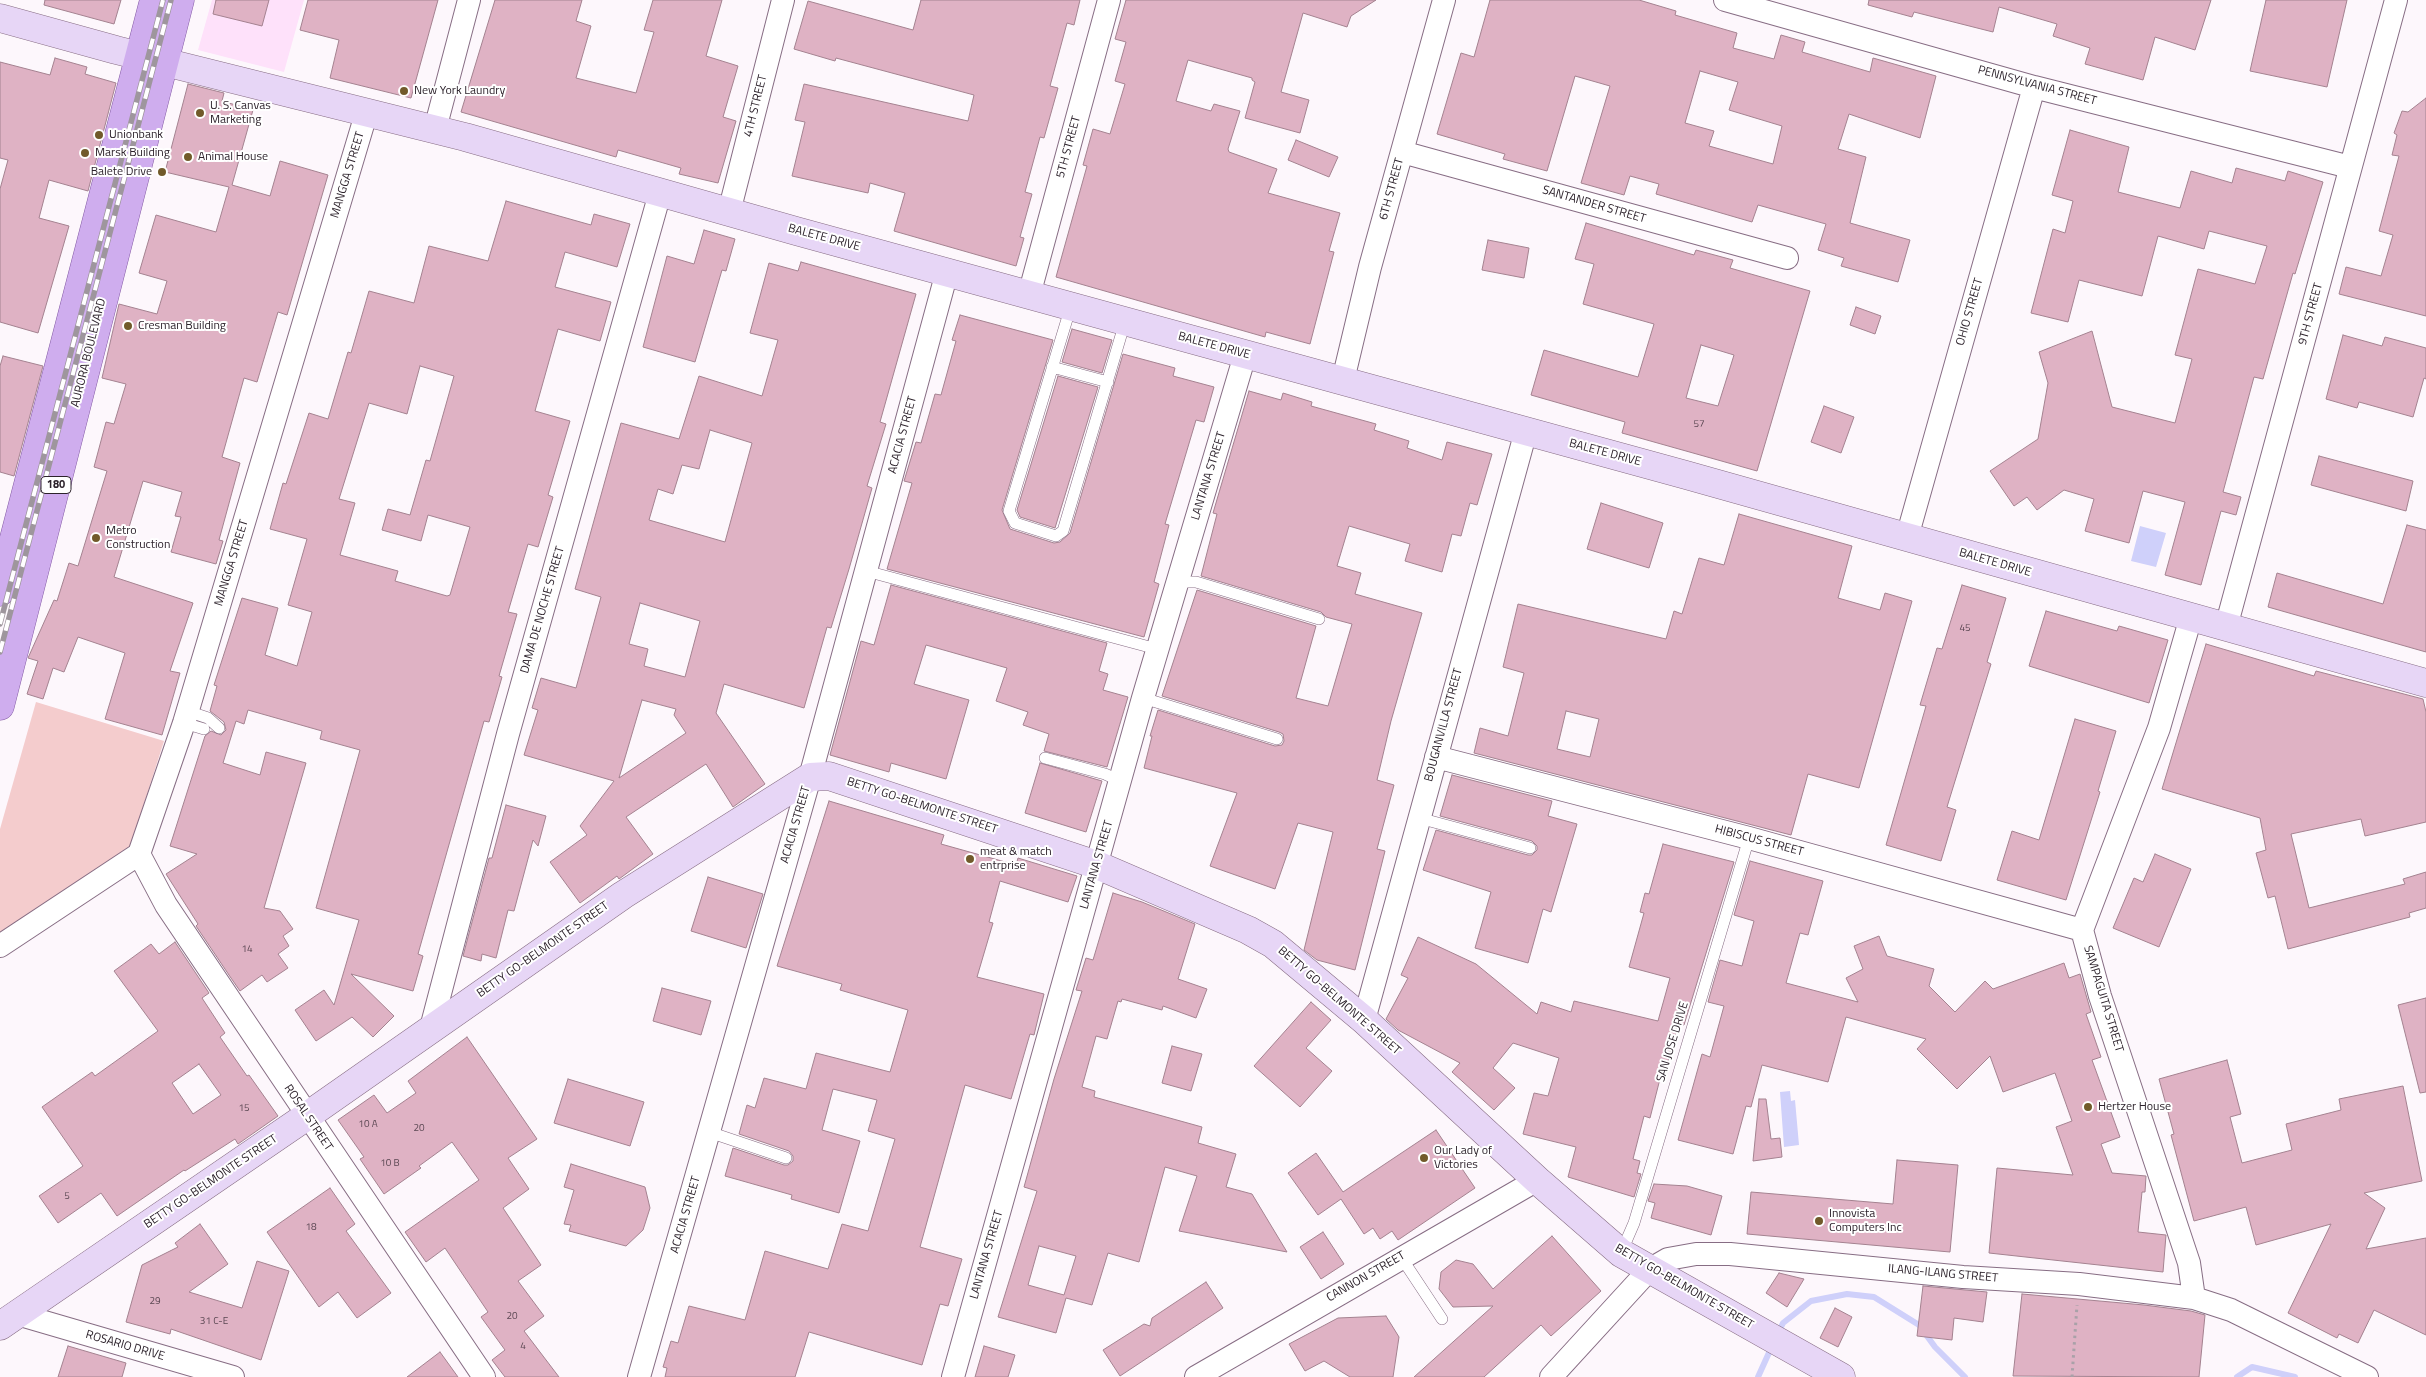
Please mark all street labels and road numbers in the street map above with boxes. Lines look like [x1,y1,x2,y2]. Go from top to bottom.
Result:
street label: PENNSYLVANIA STREET [1976,63,2098,109]
street label: 4TH STREET [741,73,771,139]
street label: 5TH STREET [1054,114,1084,180]
street label: MANGGA STREET [328,130,368,220]
street label: 6TH STREET [1377,156,1407,222]
street label: SANTANDER STREET [1541,183,1647,227]
street label: BALETE DRIVE [786,221,862,255]
street label: OHIO STREET [1954,277,1986,347]
street label: 9TH STREET [2296,281,2326,347]
street label: AURORA BOULEVARD [69,297,109,409]
street label: BALETE DRIVE [1176,329,1252,363]
street label: ACACIA STREET [886,395,920,475]
street label: LANTANA STREET [1189,430,1229,522]
street label: BALETE DRIVE [1567,436,1643,470]
road number: 180 [41,476,71,494]
street label: MANGGA STREET [212,518,252,608]
street label: DAMA DE NOCHE STREET [518,545,568,675]
street label: BALETE DRIVE [1957,546,2033,580]
street label: BOUGANVILLA STREET [1422,667,1466,783]
street label: BETTY GO-BELMONTE STREET [845,775,999,837]
street label: ACACIA STREET [778,785,814,865]
street label: LANTANA STREET [1077,819,1117,911]
street label: HIBISCUS STREET [1713,822,1805,860]
street label: BETTY GO-BELMONTE STREET [474,899,612,1001]
street label: BETTY GO-BELMONTE STREET [1275,944,1403,1058]
street label: SAMPAGUITA STREET [2080,944,2126,1054]
street label: SAN JOSE DRIVE [1654,1000,1692,1084]
street label: ROSAL STREET [280,1082,336,1154]
street label: BETTY GO-BELMONTE STREET [142,1132,280,1232]
street label: ACACIA STREET [668,1175,704,1255]
street label: LANTANA STREET [967,1209,1007,1301]
street label: BETTY GO-BELMONTE STREET [1612,1241,1756,1333]
street label: CANNON STREET [1324,1249,1408,1305]
street label: ILANG-ILANG STREET [1887,1262,1999,1286]
street label: ROSARIO DRIVE [84,1328,166,1364]

